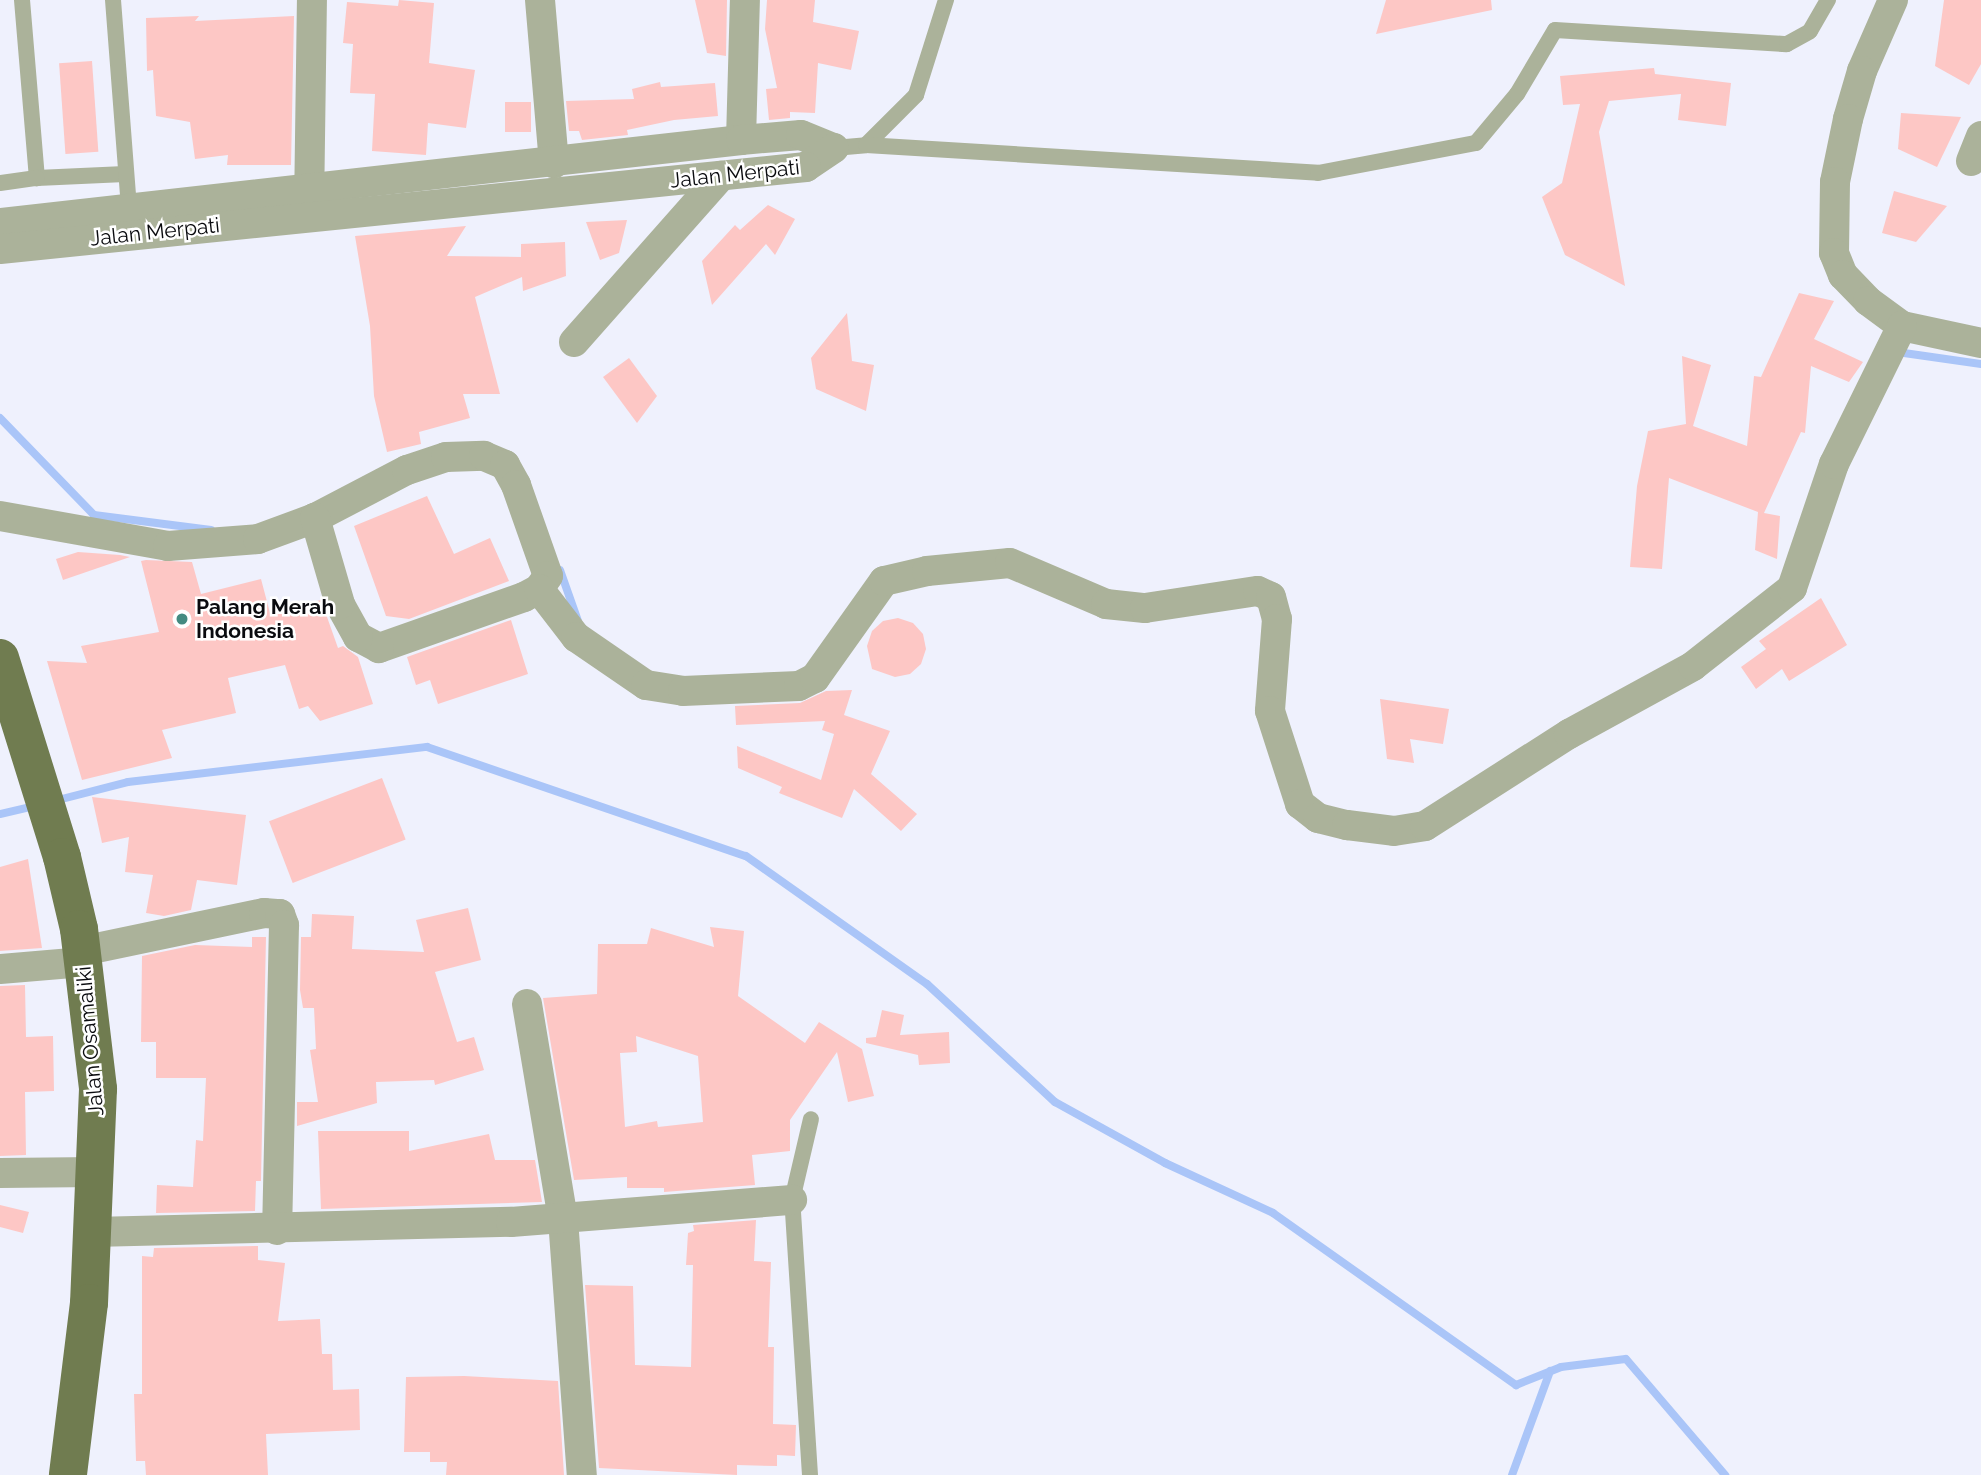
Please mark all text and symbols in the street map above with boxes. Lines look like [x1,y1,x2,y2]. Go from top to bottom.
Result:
street label: Jalan Merpati [669,155,801,193]
street label: Jalan Merpati [89,213,221,251]
place label: Palang Merah Indonesia [196,594,334,644]
marker: Palang Merah Indonesia [174,611,190,627]
street label: Jalan Osamaliki [71,965,109,1117]

